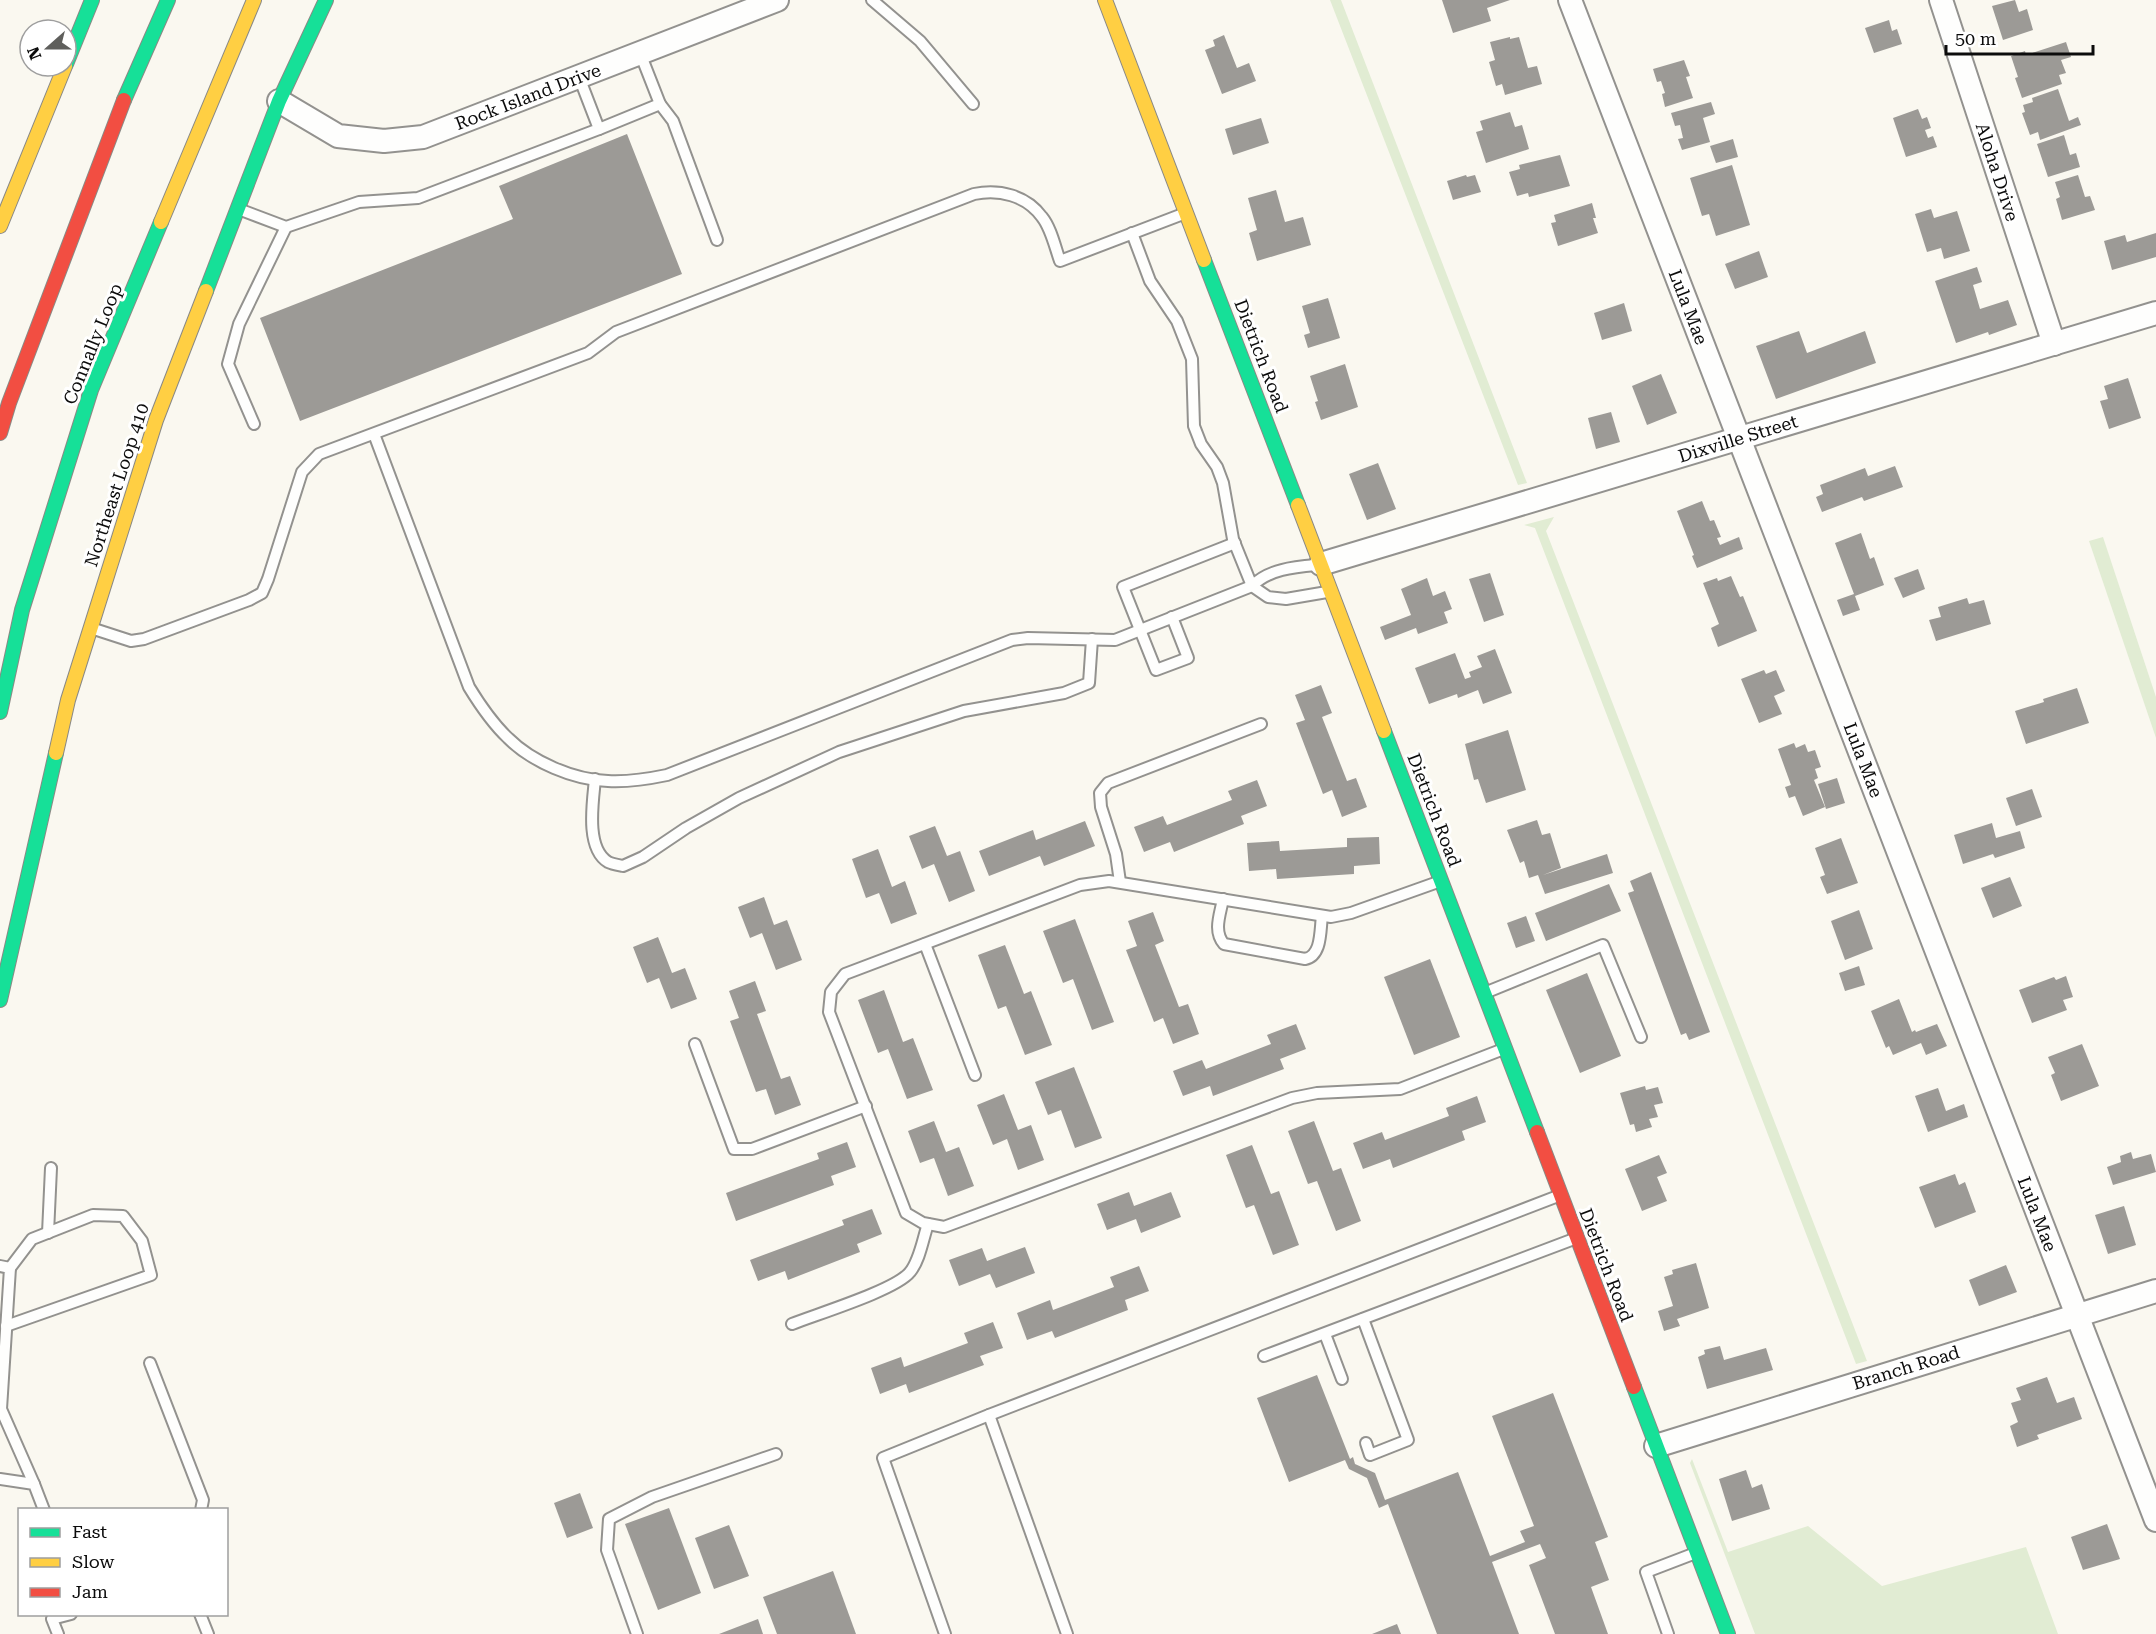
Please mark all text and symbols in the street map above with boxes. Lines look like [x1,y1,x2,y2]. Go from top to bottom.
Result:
north arrow [18,18,78,78]
scale bar [1946,18,2093,56]
text: 50 m [1955,28,1996,49]
text: N [23,44,46,62]
street label: Rock Island Drive [452,59,604,134]
street label: Aloha Drive [1972,120,2023,224]
street label: Lula Mae [1665,266,1712,347]
street label: Connally Loop [59,280,126,407]
street label: Dietrich Road [1230,296,1293,416]
street label: Northeast Loop 410 [80,400,153,569]
street label: Dixville Street [1676,410,1800,467]
street label: Lula Mae [1840,719,1887,800]
street label: Dietrich Road [1403,750,1466,870]
street label: Lula Mae [2014,1173,2061,1254]
street label: Dietrich Road [1575,1205,1638,1325]
street label: Branch Road [1850,1341,1962,1394]
legend [18,1508,228,1616]
text: Fast [72,1521,107,1542]
text: Slow [72,1551,114,1572]
text: Jam [72,1581,108,1602]

